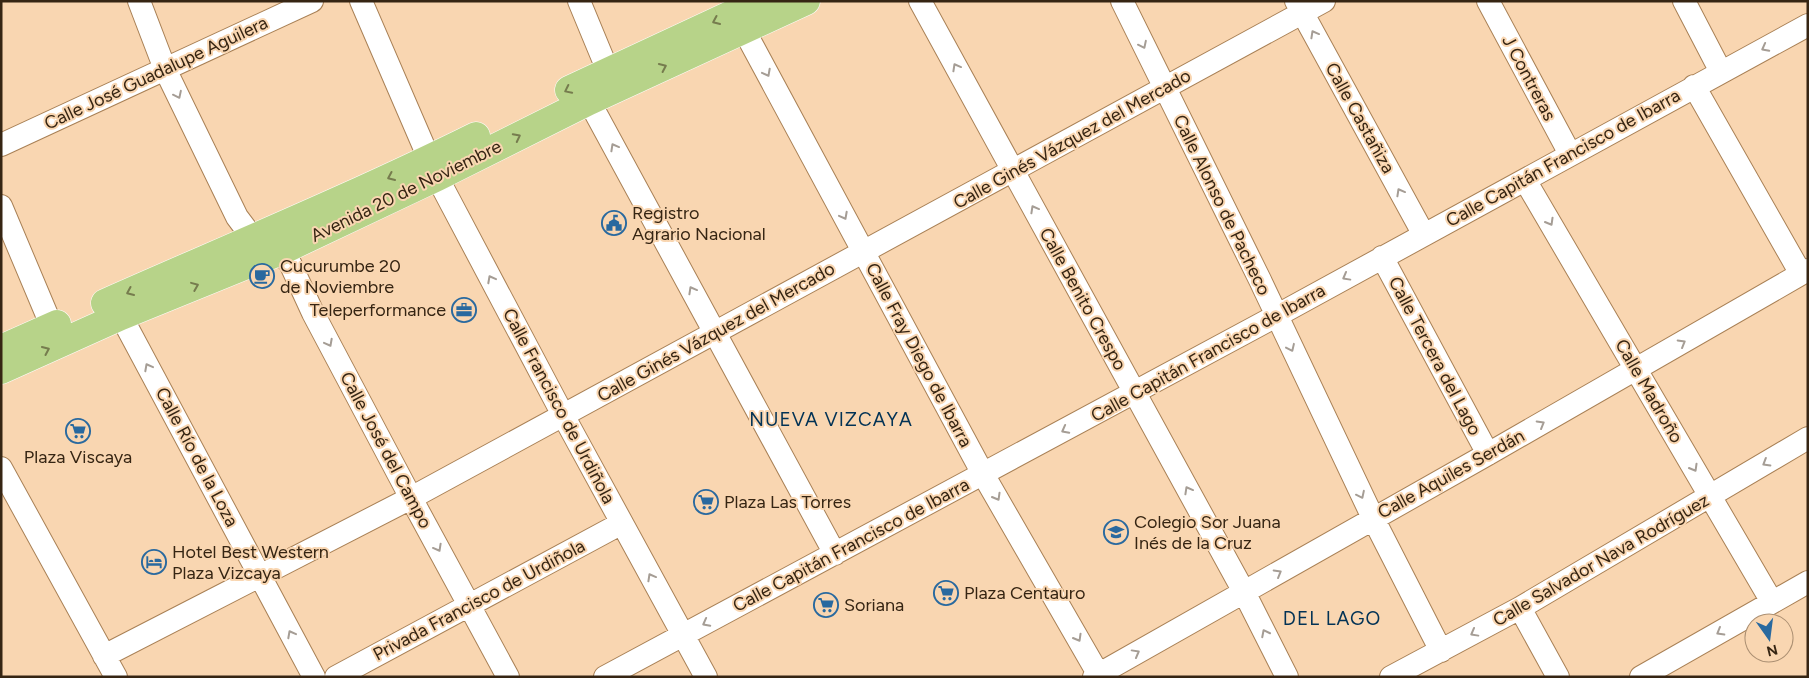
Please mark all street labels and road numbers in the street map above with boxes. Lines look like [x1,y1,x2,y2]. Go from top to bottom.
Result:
street label: Calle José Guadalupe Aguilera [41,11,271,135]
street label: J Contreras [1497,32,1561,124]
street label: Calle Castañiza [1321,59,1399,177]
street label: Calle Ginés Vázquez del Mercado [949,64,1195,214]
street label: Calle Capitán Francisco de Ibarra [1442,84,1684,232]
street label: Calle Alonso de Pacheco [1169,111,1275,299]
street label: Avenida 20 de Noviembre [307,135,505,247]
street label: Calle Benito Crespo [1035,224,1131,374]
street label: Calle Ginés Vázquez del Mercado [593,257,839,407]
street label: Calle Fray Diego de Ibarra [861,259,977,451]
street label: Calle Tercera del Lago [1384,273,1486,439]
street label: Calle Capitán Francisco de Ibarra [1087,279,1329,427]
street label: Calle Francisco de Urdiñola [498,305,620,507]
street label: Calle Madroño [1610,335,1688,447]
street label: Calle José del Campo [335,368,437,532]
street label: Calle Río de la Loza [151,383,243,531]
street label: Calle Aquiles Serdán [1374,425,1528,523]
street label: Calle Capitán Francisco de Ibarra [729,473,973,617]
street label: Calle Salvador Nava Rodríguez [1489,489,1713,631]
street label: Privada Francisco de Urdiñola [369,535,589,665]

